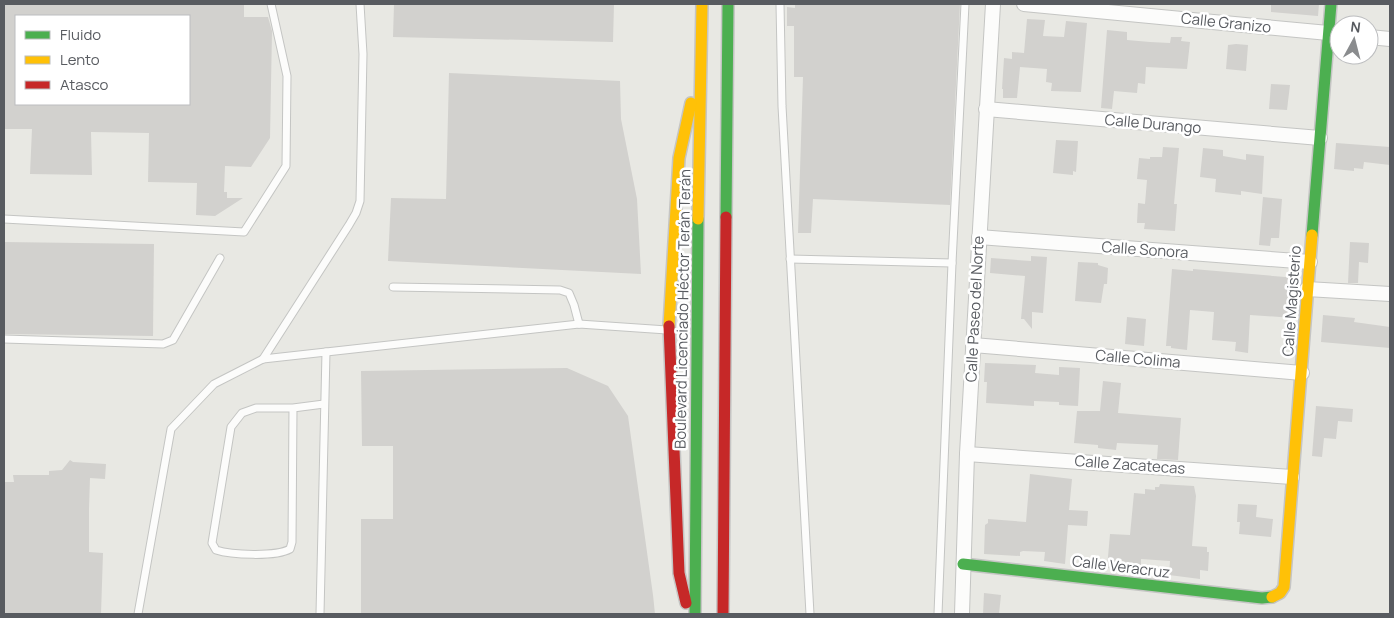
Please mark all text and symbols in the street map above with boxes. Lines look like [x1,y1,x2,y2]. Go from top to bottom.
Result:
street label: Calle Granizo [1180,7,1272,38]
legend [15,15,190,105]
north arrow [1329,15,1379,65]
text: N [1349,17,1362,37]
text: Fluido [60,24,101,45]
text: Lento [60,49,100,70]
text: Atasco [60,74,108,95]
street label: Calle Durango [1104,109,1202,138]
street label: Boulevard Licenciado Héctor Terán Terán [670,169,695,449]
street label: Calle Paseo del Norte [960,235,989,383]
street label: Calle Sonora [1101,236,1189,263]
street label: Calle Magisterio [1277,245,1306,357]
street label: Calle Colima [1095,344,1182,373]
street label: Calle Zacatecas [1074,450,1186,479]
street label: Calle Veracruz [1071,550,1171,583]

